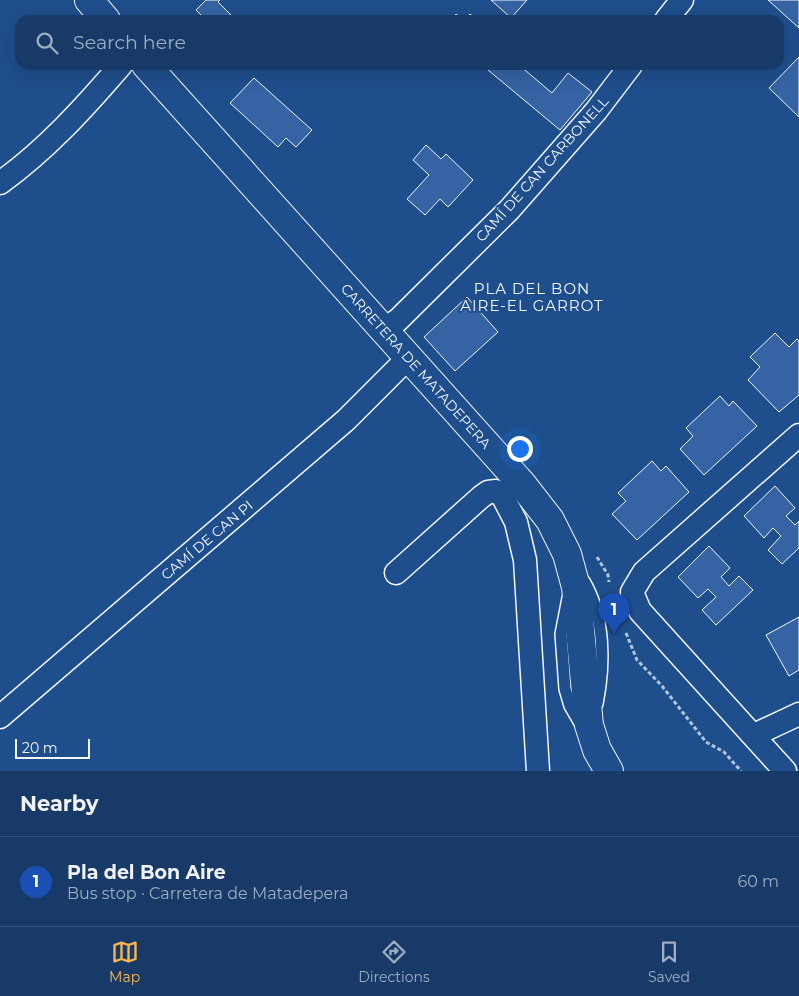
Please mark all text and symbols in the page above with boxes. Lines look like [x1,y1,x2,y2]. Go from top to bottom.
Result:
search box [15,15,784,70]
icon: search [33,29,61,57]
text: Search here [73,31,186,54]
street label: CAMÍ DE CAN CARBONELL [472,92,613,246]
district label: PLA DEL BON AIRE-EL GARROT [460,279,604,315]
street label: CARRETERA DE MATADEPERA [337,280,496,453]
your location [507,436,533,462]
street label: CAMÍ DE CAN PI [157,496,257,584]
pin: 1 [598,593,630,634]
scale bar [15,736,90,759]
text: 20 m [22,739,58,757]
text: Nearby [20,791,99,816]
text: Pla del Bon Aire [67,861,226,884]
text: 1 [33,872,39,891]
text: 60 m [737,872,779,891]
text: Bus stop · Carretera de Matadepera [67,884,348,903]
tab: Map [109,938,140,986]
tab: Directions [358,938,430,986]
tab: Saved [648,938,690,986]

